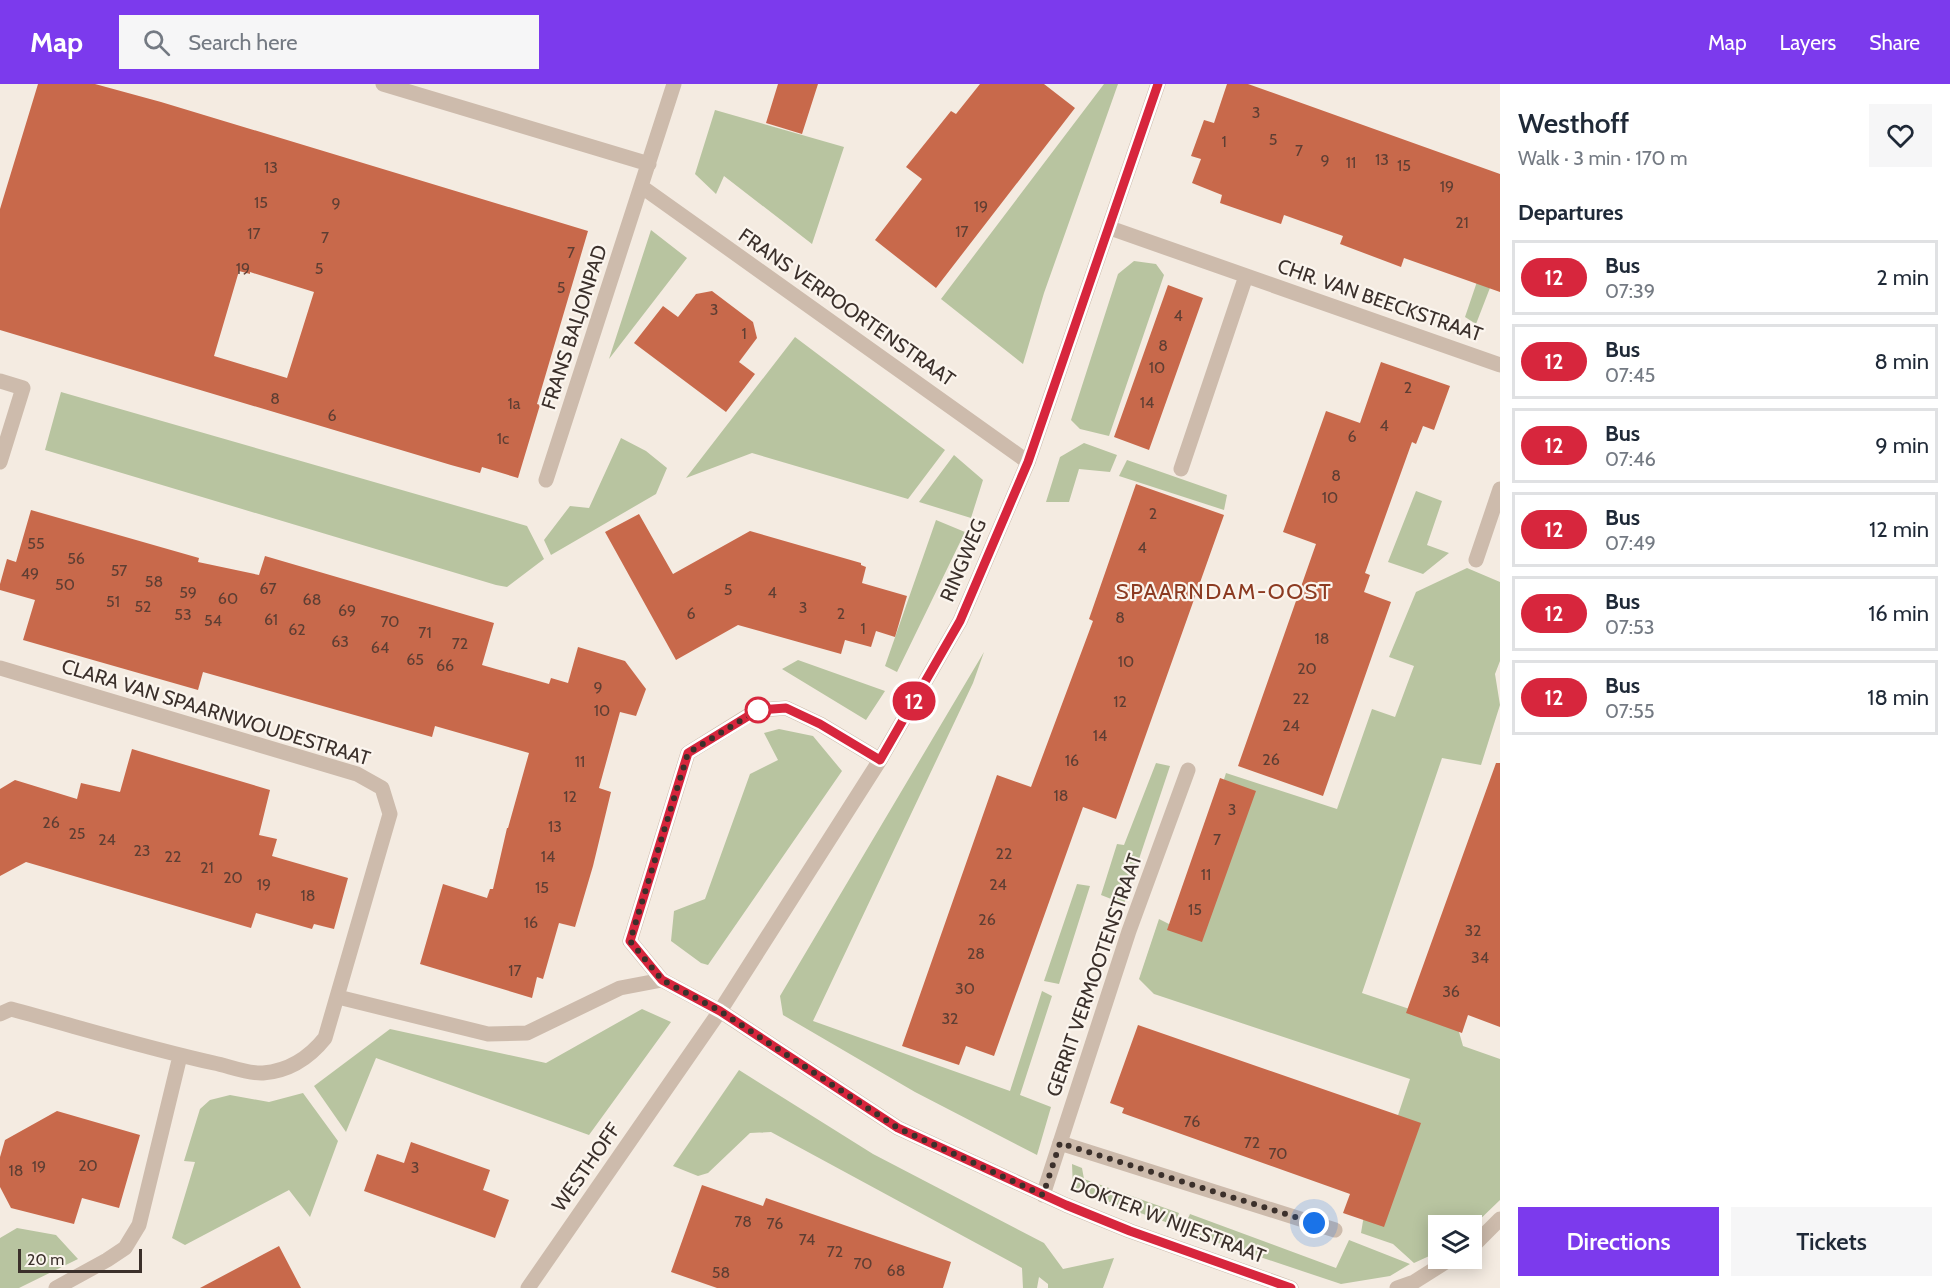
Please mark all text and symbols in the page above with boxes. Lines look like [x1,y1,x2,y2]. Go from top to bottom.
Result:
search box [119,15,539,69]
text: Map [30,25,83,59]
icon: search [140,26,173,59]
text: Search here [188,29,297,56]
text: Map [1708,30,1747,55]
text: Layers [1780,30,1836,55]
text: Share [1869,30,1920,55]
house number: 3 [1252,103,1260,122]
button: heart [1869,104,1932,167]
text: Westhoff [1518,106,1629,140]
house number: 5 [1269,130,1277,149]
house number: 1 [1221,132,1227,151]
house number: 7 [1295,141,1303,160]
text: Walk · 3 min · 170 m [1518,146,1688,170]
house number: 13 [1375,150,1389,169]
house number: 9 [1320,151,1330,170]
house number: 11 [1346,153,1356,172]
house number: 15 [1397,156,1411,175]
house number: 13 [264,158,278,177]
house number: 19 [1440,177,1454,196]
house number: 15 [254,193,268,212]
house number: 9 [331,194,341,213]
house number: 19 [974,197,988,216]
text: Departures [1518,199,1623,226]
house number: 21 [1455,213,1469,232]
house number: 17 [955,222,969,241]
street label: FRANS VERPOORTENSTRAAT [734,223,960,391]
house number: 17 [247,224,261,243]
house number: 7 [321,228,329,247]
street label: FRANS BALJONPAD [536,242,612,412]
house number: 7 [567,243,575,262]
text: Bus [1605,252,1640,279]
street label: CHR. VAN BEECKSTRAAT [1274,254,1486,347]
house number: 19 [236,259,250,278]
house number: 5 [315,259,323,278]
text: 2 min [1876,264,1929,291]
text: 12 [1545,265,1563,290]
house number: 5 [557,278,565,297]
text: 07:39 [1605,279,1655,303]
house number: 3 [710,300,718,319]
house number: 4 [1173,306,1183,325]
house number: 1 [741,324,747,343]
house number: 8 [1158,336,1168,355]
text: Bus [1605,336,1640,363]
text: 8 min [1874,348,1929,375]
text: 12 [1545,349,1563,374]
house number: 10 [1149,358,1165,377]
text: 07:45 [1605,363,1655,387]
house number: 2 [1404,378,1412,397]
house number: 8 [270,389,280,408]
house number: 14 [1140,393,1154,412]
house number: 1a [508,394,521,413]
house number: 6 [327,406,337,425]
house number: 4 [1379,416,1389,435]
text: Bus [1605,420,1640,447]
house number: 6 [1347,427,1357,446]
house number: 1c [497,429,509,448]
text: 9 min [1875,432,1929,459]
text: 12 [1545,433,1563,458]
text: 07:46 [1605,447,1656,471]
house number: 8 [1331,466,1341,485]
house number: 10 [1322,488,1338,507]
house number: 2 [1149,504,1157,523]
text: Bus [1605,504,1640,531]
street label: RINGWEG [935,515,991,605]
text: 12 min [1869,516,1929,543]
text: 12 [1545,517,1563,542]
text: 07:49 [1605,531,1656,555]
house number: 55 [27,534,45,553]
house number: 4 [1137,538,1147,557]
house number: 56 [67,549,85,568]
house number: 57 [111,561,127,580]
house number: 49 [21,564,39,583]
house number: 58 [145,572,163,591]
house number: 50 [55,575,75,594]
district label: SPAARNDAM-OOST [1116,578,1332,605]
house number: 67 [259,579,277,598]
house number: 5 [724,580,732,599]
house number: 59 [179,583,197,602]
house number: 4 [767,583,777,602]
text: Bus [1605,588,1640,615]
house number: 60 [218,589,238,608]
house number: 68 [303,590,321,609]
house number: 51 [106,592,120,611]
house number: 52 [134,597,152,616]
house number: 3 [799,598,807,617]
text: 16 min [1868,600,1929,627]
house number: 69 [338,601,356,620]
text: 12 [1545,601,1563,626]
house number: 6 [686,604,696,623]
house number: 2 [837,604,845,623]
house number: 53 [174,605,192,624]
house number: 8 [1115,608,1125,627]
house number: 61 [264,610,278,629]
house number: 54 [204,611,222,630]
house number: 70 [380,612,400,631]
text: 07:53 [1605,615,1655,639]
house number: 1 [860,619,866,638]
house number: 62 [288,620,306,639]
house number: 71 [418,623,432,642]
house number: 18 [1315,629,1329,648]
house number: 63 [331,632,349,651]
house number: 72 [452,634,468,653]
house number: 64 [371,638,389,657]
house number: 65 [406,650,424,669]
house number: 10 [1118,652,1134,671]
street label: CLARA VAN SPAARNWOUDESTRAAT [59,654,374,771]
house number: 66 [436,656,454,675]
house number: 20 [1297,659,1317,678]
text: Bus [1605,672,1640,699]
house number: 9 [593,678,603,697]
line badge: 12 [887,682,941,720]
text: 18 min [1867,684,1929,711]
text: 12 [1545,685,1563,710]
text: 12 [905,689,923,714]
house number: 22 [1293,689,1309,708]
house number: 12 [1113,692,1127,711]
unlabelled marker [745,697,771,723]
text: 07:55 [1605,699,1655,723]
house number: 10 [594,701,610,720]
house number: 24 [1282,716,1300,735]
house number: 14 [1093,726,1107,745]
house number: 26 [1262,750,1280,769]
house number: 16 [1065,751,1079,770]
house number: 11 [575,752,585,771]
house number: 18 [1054,786,1068,805]
house number: 12 [563,787,577,806]
house number: 3 [1228,800,1236,819]
house number: 26 [42,813,60,832]
house number: 13 [548,817,562,836]
house number: 25 [68,824,86,843]
house number: 24 [98,830,116,849]
house number: 7 [1213,830,1221,849]
house number: 23 [133,841,151,860]
house number: 22 [996,844,1012,863]
house number: 22 [165,847,181,866]
house number: 14 [541,847,555,866]
street label: GERRIT VERMOOTENSTRAAT [1041,850,1147,1100]
house number: 21 [200,858,214,877]
house number: 11 [1201,865,1211,884]
house number: 20 [223,868,243,887]
house number: 19 [257,875,271,894]
house number: 24 [989,875,1007,894]
house number: 15 [535,878,549,897]
house number: 18 [301,886,315,905]
house number: 15 [1188,900,1202,919]
house number: 26 [978,910,996,929]
house number: 16 [524,913,538,932]
house number: 32 [1464,921,1482,940]
house number: 28 [967,944,985,963]
house number: 34 [1471,948,1489,967]
house number: 17 [508,961,522,980]
house number: 30 [955,979,975,998]
house number: 36 [1442,982,1460,1001]
house number: 32 [941,1009,959,1028]
house number: 76 [1184,1112,1200,1131]
street label: WESTHOFF [547,1118,626,1216]
house number: 72 [1244,1133,1260,1152]
house number: 70 [1268,1144,1288,1163]
house number: 20 [78,1156,98,1175]
house number: 19 [32,1157,46,1176]
house number: 3 [411,1158,419,1177]
house number: 18 [9,1161,23,1180]
street label: DOKTER W NIJESTRAAT [1067,1172,1269,1268]
button: Directions [1518,1207,1719,1276]
button: Tickets [1731,1207,1932,1276]
your location [1299,1208,1329,1238]
house number: 78 [734,1212,752,1231]
house number: 76 [767,1214,783,1233]
map controls [1428,1215,1482,1269]
button: layers [1428,1215,1482,1269]
house number: 74 [799,1230,815,1249]
house number: 72 [827,1242,843,1261]
scale bar [18,1246,142,1274]
text: 20 m [27,1250,64,1269]
house number: 70 [853,1254,873,1273]
house number: 68 [887,1261,905,1280]
house number: 58 [712,1263,730,1282]

